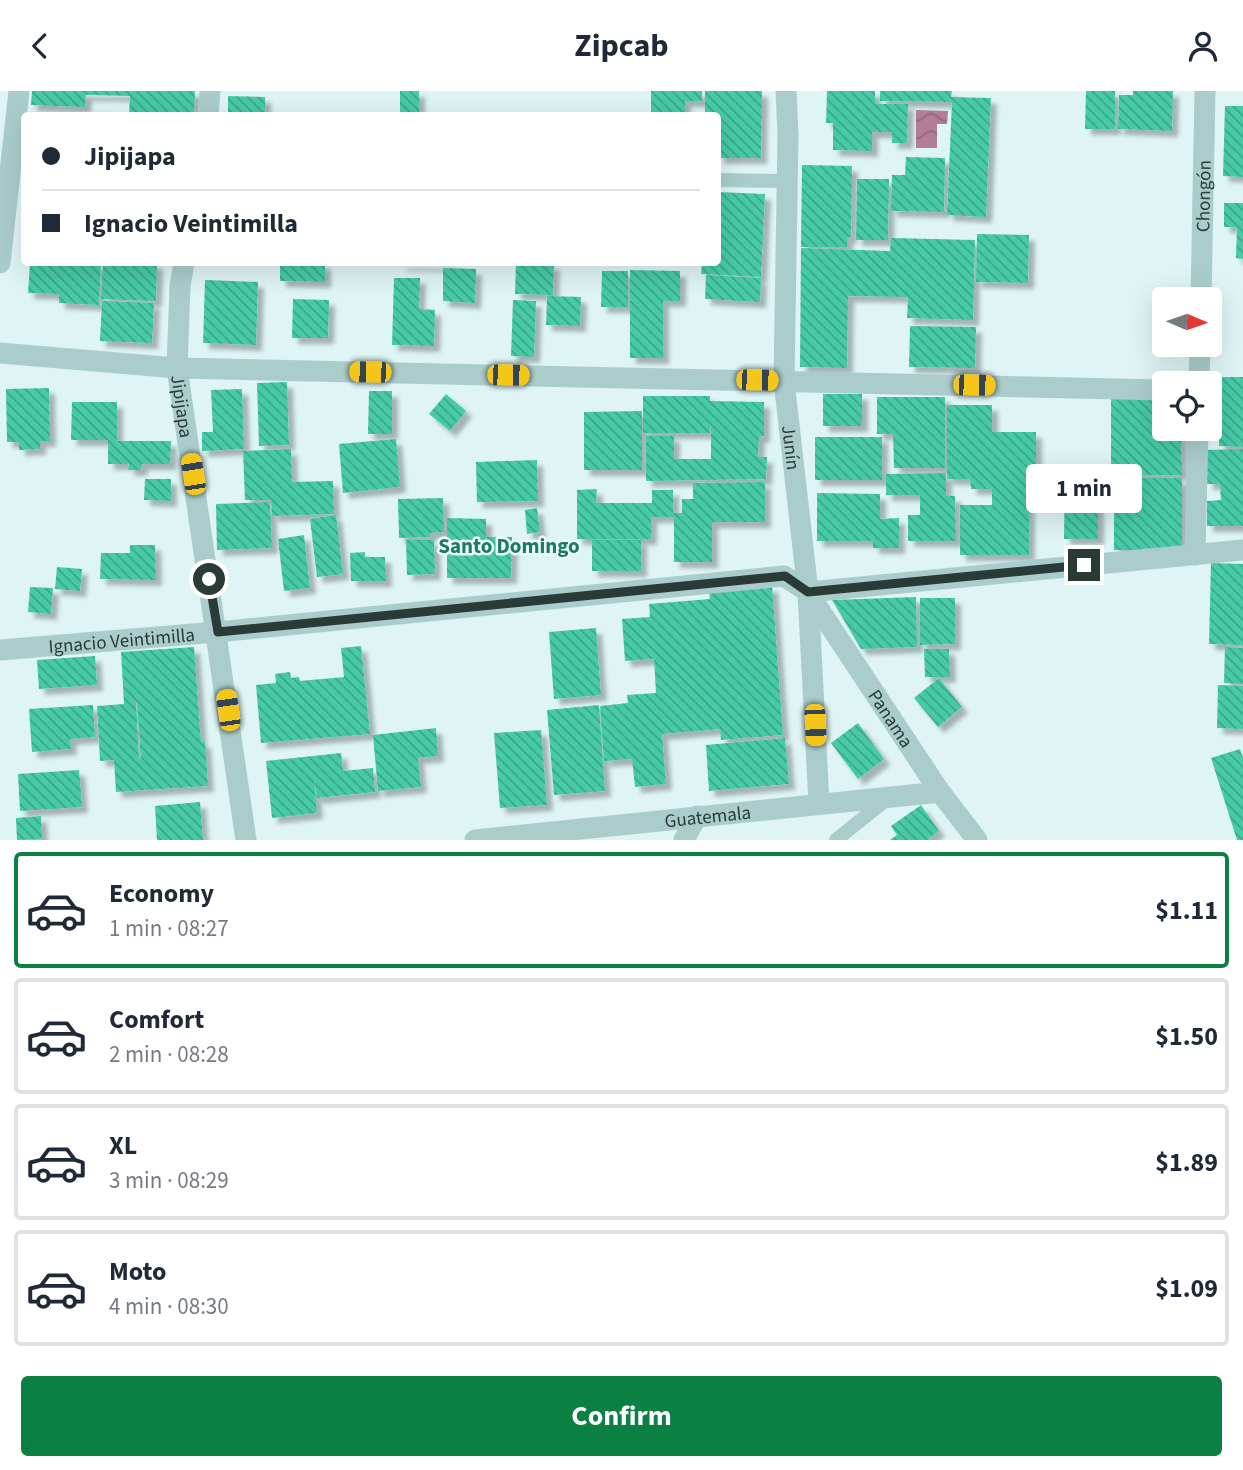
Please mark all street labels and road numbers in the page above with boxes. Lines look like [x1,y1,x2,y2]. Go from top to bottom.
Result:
street label: Chongón [1190,160,1219,232]
street label: Jipijapa [163,373,199,440]
street label: Junín [774,424,806,472]
street label: Ignacio Veintimilla [47,622,196,661]
street label: Panama [861,685,919,754]
street label: Guatemala [663,800,752,835]

